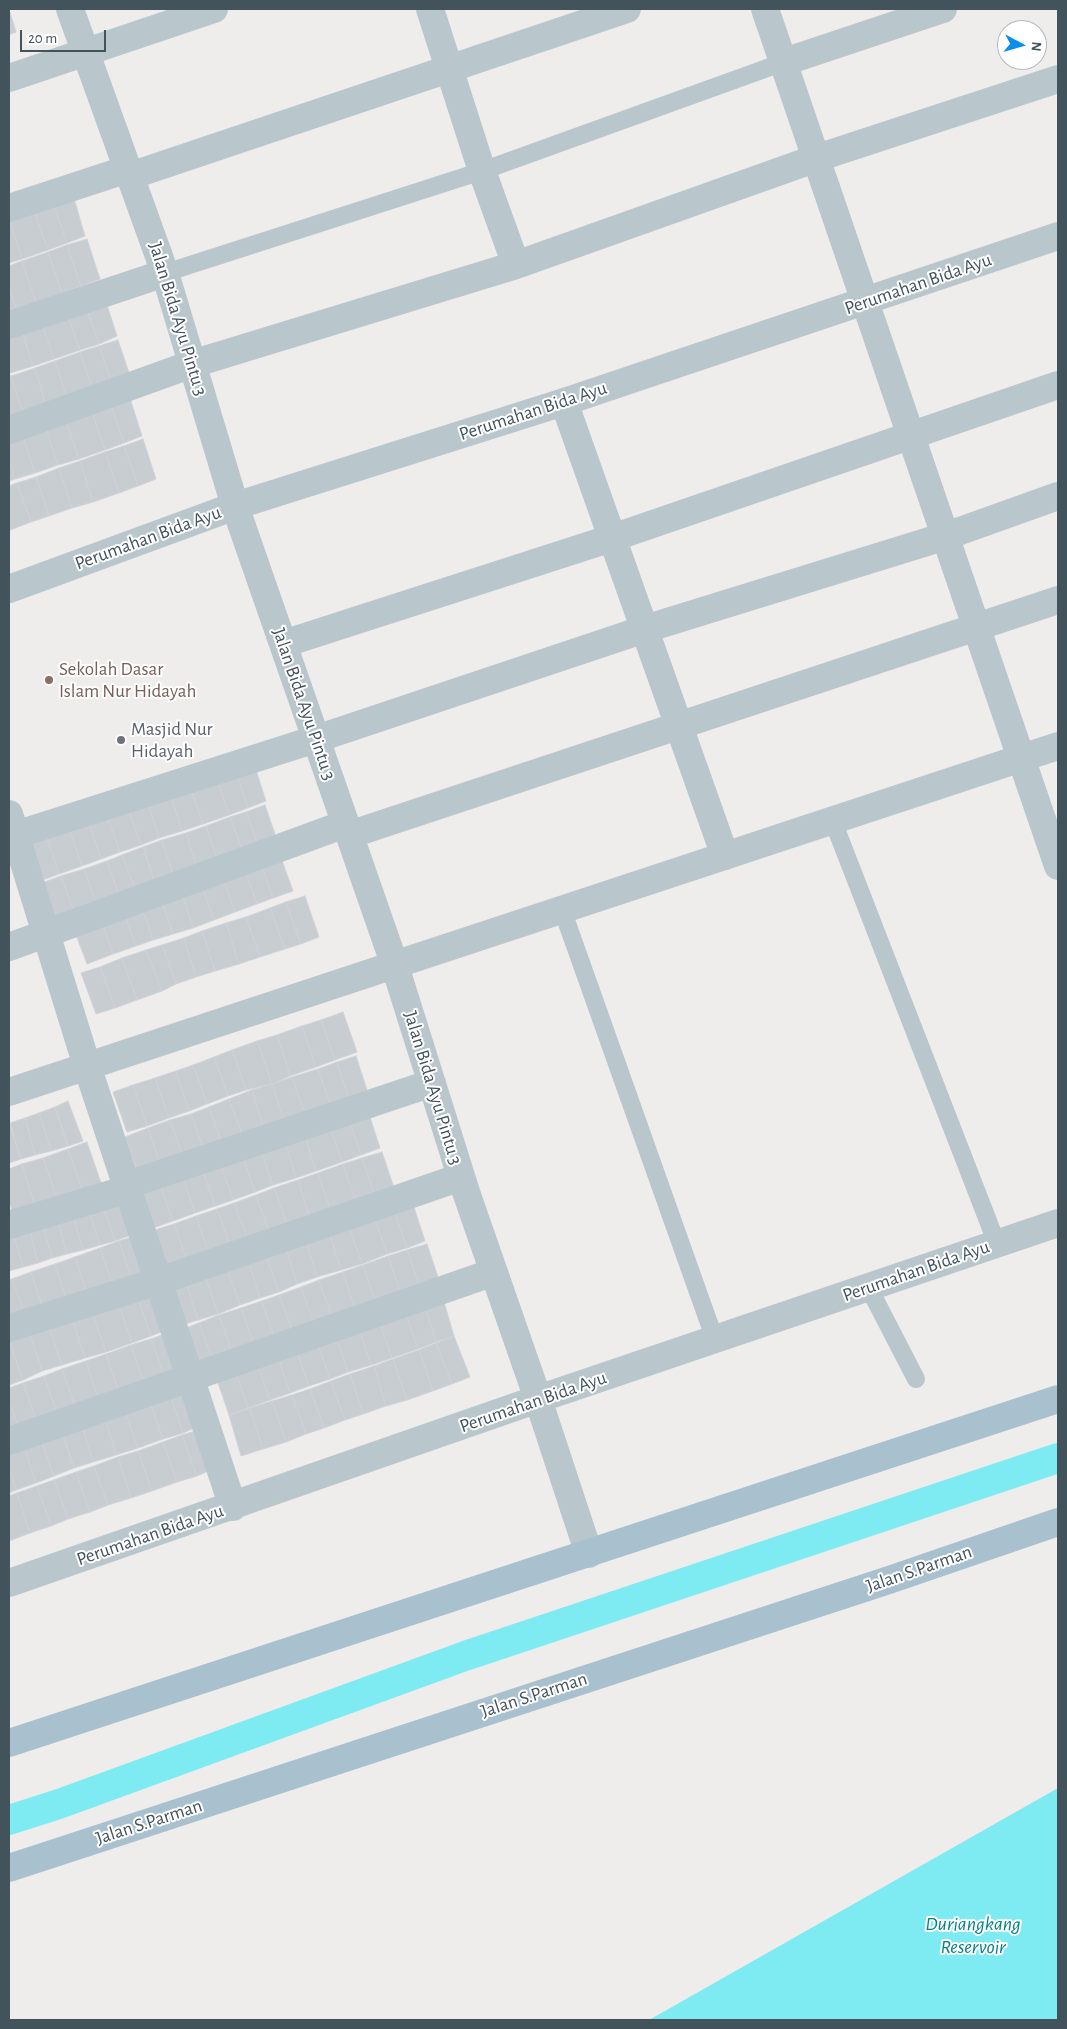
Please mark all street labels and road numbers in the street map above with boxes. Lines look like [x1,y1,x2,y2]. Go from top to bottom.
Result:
street label: Jalan Bida Ayu Pintu 3 [144,239,212,399]
street label: Perumahan Bida Ayu [842,248,994,320]
street label: Perumahan Bida Ayu [456,376,610,446]
street label: Perumahan Bida Ayu [72,501,224,575]
street label: Jalan Bida Ayu Pintu 3 [267,625,341,783]
street label: Jalan Bida Ayu Pintu 3 [399,1008,467,1168]
street label: Perumahan Bida Ayu [840,1235,992,1307]
street label: Perumahan Bida Ayu [457,1366,609,1438]
street label: Perumahan Bida Ayu [74,1499,226,1571]
street label: Jalan S.Parman [863,1540,975,1598]
street label: Jalan S.Parman [478,1667,590,1723]
street label: Jalan S.Parman [93,1794,205,1850]

